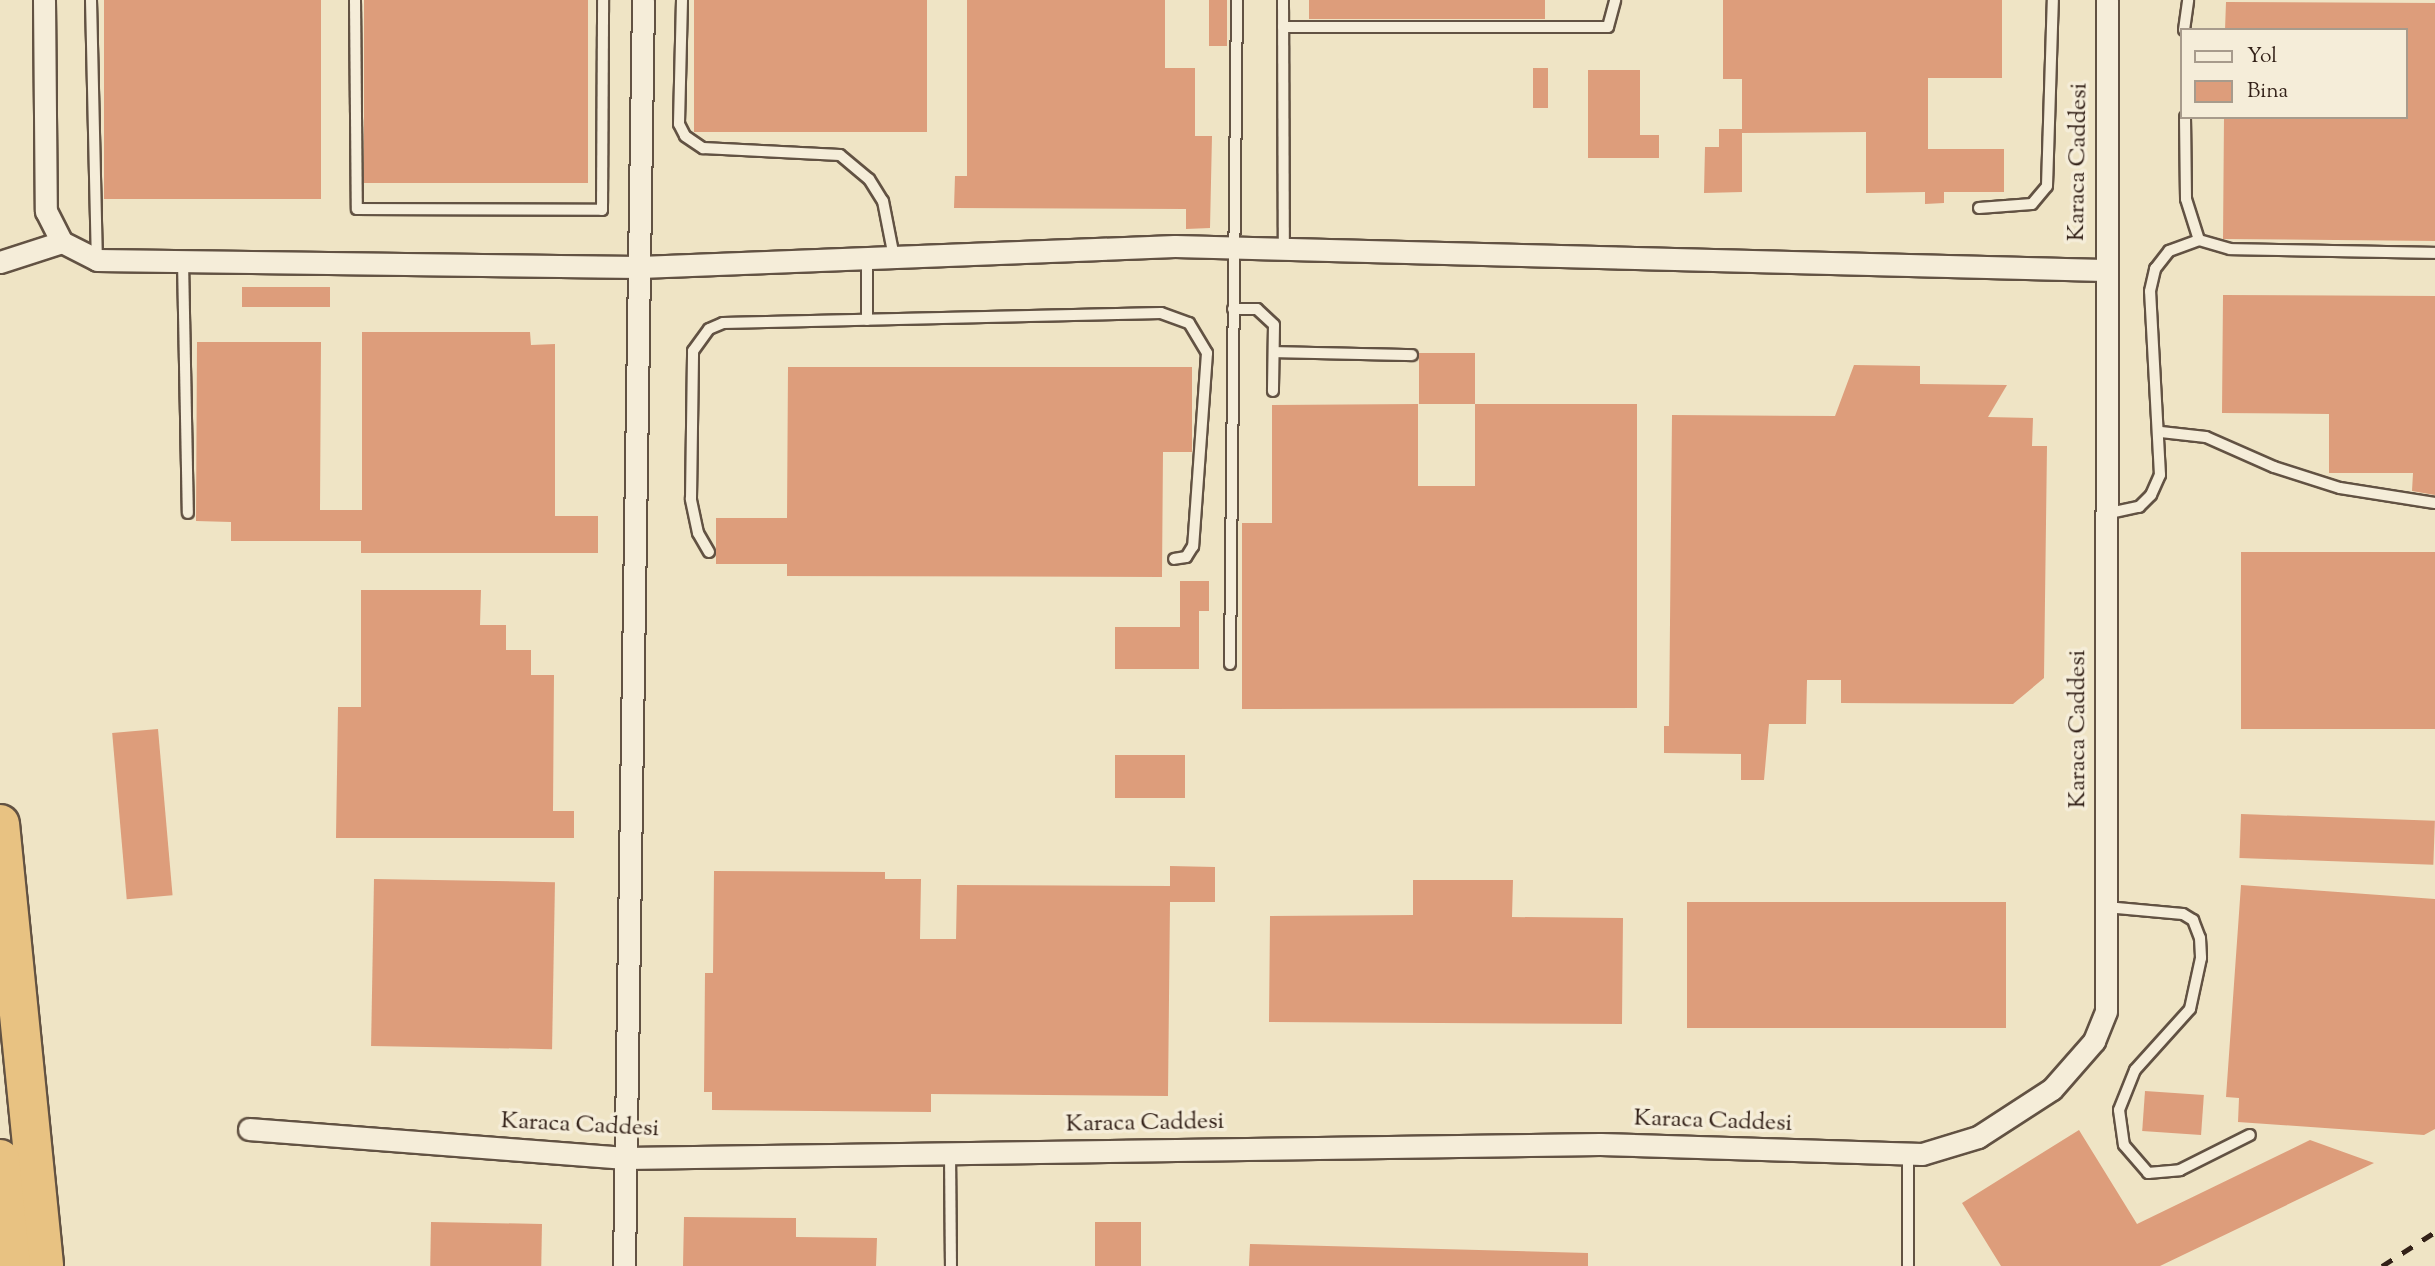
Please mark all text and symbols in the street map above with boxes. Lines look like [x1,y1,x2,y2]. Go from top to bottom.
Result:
legend [2180,28,2407,119]
text: Yol [2247,42,2277,72]
text: Bina [2247,77,2288,107]
street label: Karaca Caddesi [2063,82,2095,242]
street label: Karaca Caddesi [2065,650,2093,808]
street label: Karaca Caddesi [1633,1105,1793,1139]
street label: Karaca Caddesi [500,1107,660,1145]
street label: Karaca Caddesi [1065,1108,1225,1140]

